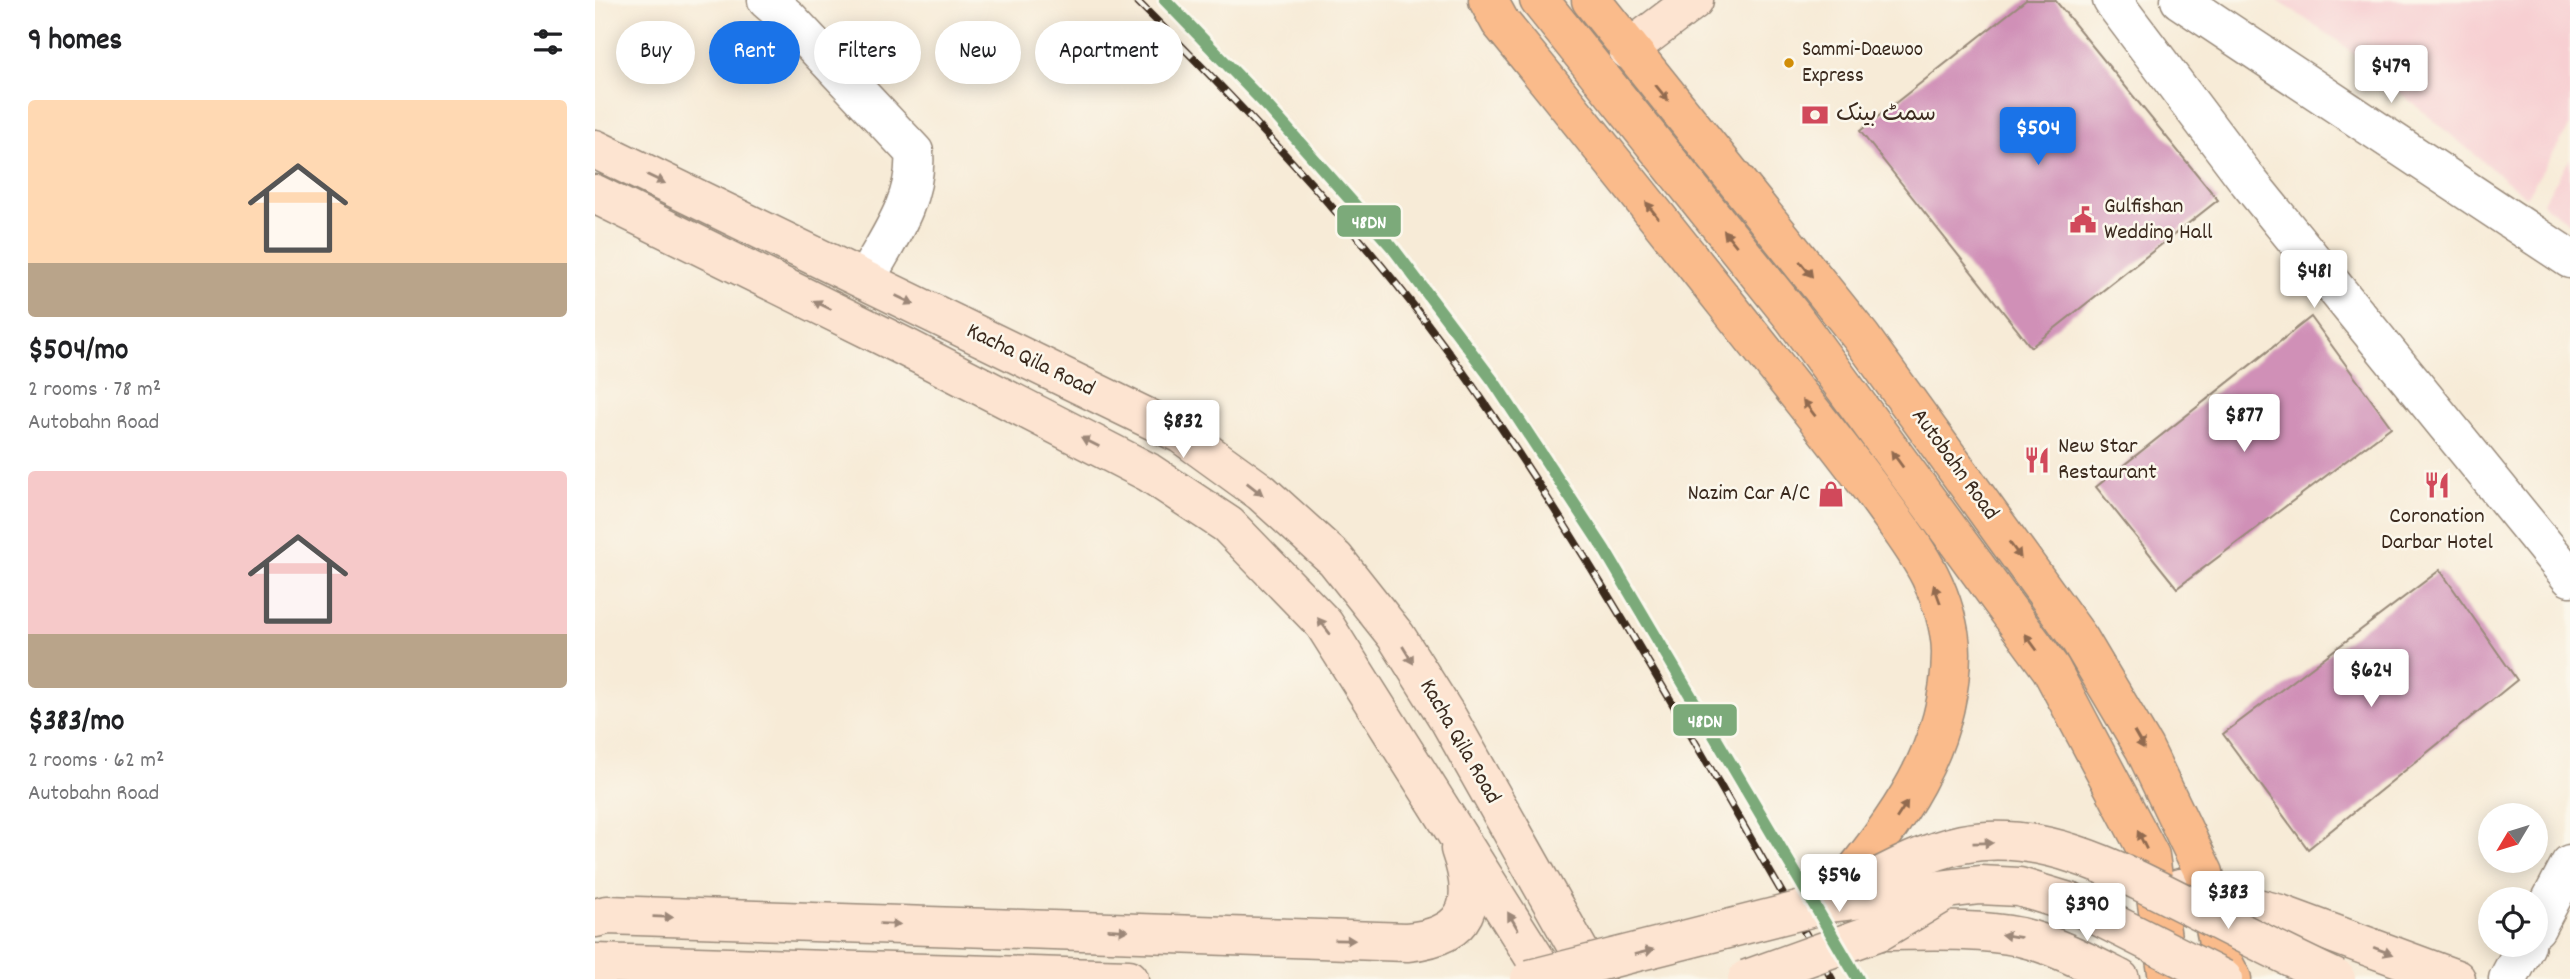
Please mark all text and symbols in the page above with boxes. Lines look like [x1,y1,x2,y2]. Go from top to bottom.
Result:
text: 9 homes [28,21,122,64]
chip: Buy [616,21,695,84]
chip: Rent [709,21,800,84]
chip: Filters [814,21,921,84]
chip: New [935,21,1021,84]
chip: Apartment [1035,21,1183,84]
icon: filters [529,23,567,61]
place label: Sammi-Daewoo Express [1802,36,1923,92]
pin: $479 [2350,46,2432,105]
text: $479 [2371,51,2411,84]
marker: Sammi-Daewoo Express [1782,56,1796,70]
one-way arrow [1655,83,1670,101]
place label: سمٹ بینک [1836,99,1936,132]
bank icon: سمٹ بینک [1800,100,1830,130]
pin: $504 [1997,108,2079,167]
text: $504 [2016,113,2060,146]
icon: home [235,145,361,271]
one-way arrow [646,174,666,185]
place label: Gulfishan Wedding Hall [2104,191,2213,250]
one-way arrow [1646,201,1660,219]
line badge: 48DN [1336,204,1402,238]
public building icon: Gulfishan Wedding Hall [2068,205,2098,235]
text: 48DN [1352,211,1386,238]
one-way arrow [1722,230,1737,248]
pin: $481 [2273,250,2355,310]
text: $481 [2296,256,2332,289]
one-way arrow [1798,260,1813,278]
one-way arrow [895,294,915,306]
one-way arrow [812,300,832,311]
street label: Kacha Qila Road [960,316,1100,406]
text: $504/mo [28,331,128,374]
text: 2 rooms · 78 m² [28,374,161,407]
pin: $877 [2203,394,2285,454]
one-way arrow [1801,399,1816,417]
pin: $832 [1142,400,1224,460]
text: $877 [2225,400,2263,433]
street label: Autobahn Road [1902,402,2006,528]
text: $832 [1162,406,1204,439]
text: Autobahn Road [28,407,159,440]
place label: New Star Restaurant [2058,431,2157,490]
one-way arrow [1080,437,1100,448]
restaurant icon: New Star Restaurant [2022,445,2052,475]
one-way arrow [1889,450,1904,468]
restaurant icon: Coronation Darbar Hotel [2422,470,2452,500]
place label: Nazim Car A/C [1687,478,1810,511]
shop icon: Nazim Car A/C [1816,479,1846,509]
one-way arrow [1246,481,1264,496]
place label: Coronation Darbar Hotel [2381,501,2493,560]
icon: home [235,516,361,642]
one-way arrow [2008,541,2022,559]
one-way arrow [1931,584,1942,605]
one-way arrow [1318,617,1332,635]
one-way arrow [2024,633,2038,651]
one-way arrow [1402,646,1415,665]
pin: $624 [2330,650,2412,709]
text: $624 [2350,655,2392,688]
street label: Kacha Qila Road [1410,673,1508,811]
text: $383/mo [28,702,124,745]
line badge: 48DN [1672,703,1738,737]
text: 48DN [1688,710,1722,737]
one-way arrow [2133,730,2145,749]
text: 2 rooms · 62 m² [28,745,164,778]
text: Autobahn Road [28,778,159,811]
one-way arrow [1895,801,1908,820]
north arrow [2478,803,2548,873]
map controls [2478,803,2548,957]
one-way arrow [2136,830,2148,850]
one-way arrow [1972,838,1994,849]
pin: $596 [1798,855,1880,914]
text: $596 [1817,860,1861,893]
pin: $383 [2187,872,2269,931]
text: $383 [2207,877,2249,910]
pin: $390 [2046,884,2128,943]
button: locate [2478,887,2548,957]
text: $390 [2065,889,2109,922]
one-way arrow [652,911,674,923]
one-way arrow [1507,911,1519,930]
one-way arrow [880,918,902,929]
one-way arrow [1107,925,1129,936]
one-way arrow [2000,930,2022,941]
one-way arrow [1334,935,1356,946]
one-way arrow [1634,946,1655,956]
one-way arrow [2372,946,2393,957]

